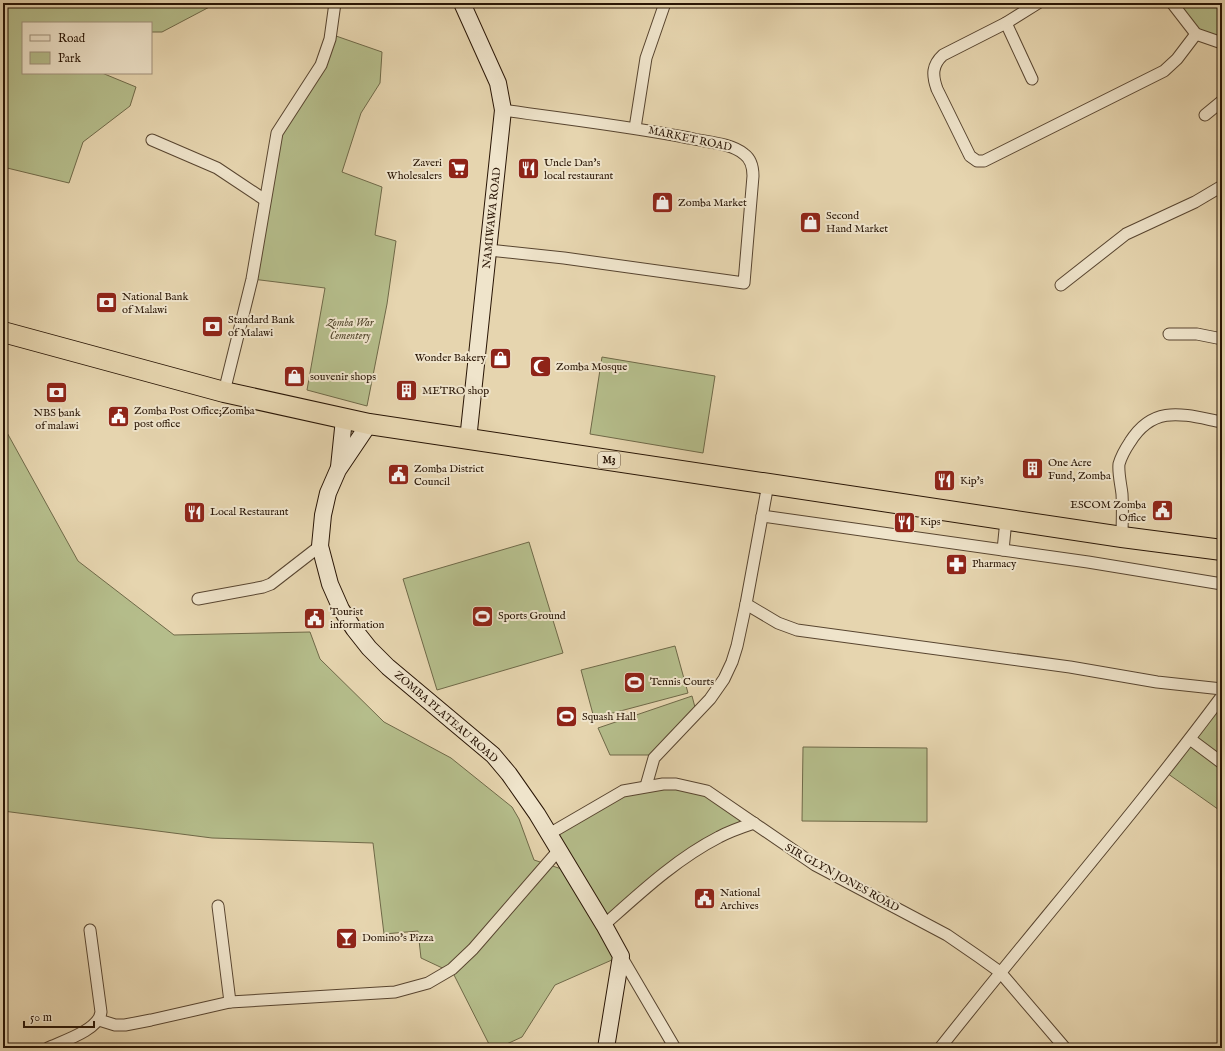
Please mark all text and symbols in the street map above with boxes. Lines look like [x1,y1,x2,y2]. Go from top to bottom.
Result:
legend [22,22,152,74]
text: Road [58,31,86,46]
text: Park [58,51,81,66]
street label: MARKET ROAD [647,123,733,155]
place label: Zaveri Wholesalers [387,156,442,183]
supermarket icon: Zaveri Wholesalers [445,156,471,182]
restaurant icon: Uncle Dan's local restaurant [516,156,542,182]
place label: Uncle Dan's local restaurant [544,156,614,183]
street label: NAMIWAWA ROAD [480,166,504,269]
shop icon: Zomba Market [650,190,676,216]
place label: Zomba Market [678,196,747,210]
shop icon: Second Hand Market [798,209,824,235]
place label: Second Hand Market [826,209,888,236]
bank icon: National Bank of Malawi [93,290,119,316]
place label: National Bank of Malawi [122,290,188,317]
bank icon: Standard Bank of Malawi [199,313,225,339]
place label: Standard Bank of Malawi [228,313,295,340]
park label: Zomba War Cementery [325,316,375,343]
shop icon: Wonder Bakery [488,345,514,371]
place label: Wonder Bakery [415,351,487,365]
mosque icon: Zomba Mosque [527,354,553,380]
place label: Zomba Mosque [556,360,627,374]
shop icon: souvenir shops [281,364,307,390]
place label: souvenir shops [310,370,376,384]
building icon: METRO shop [393,378,419,404]
bank icon: NBS bank of malawi [44,380,70,406]
place label: METRO shop [422,384,489,398]
public building icon: Zomba Post Office;Zomba post office [106,404,132,430]
place label: Zomba Post Office;Zomba post office [134,404,255,431]
place label: NBS bank of malawi [33,406,81,433]
road number: M3 [598,452,620,468]
building icon: One Acre Fund, Zomba [1019,456,1045,482]
place label: One Acre Fund, Zomba [1048,456,1111,483]
public building icon: Zomba District Council [386,462,412,488]
place label: Zomba District Council [414,462,484,489]
restaurant icon: Kip's [932,468,958,494]
place label: Kip's [960,474,984,488]
place label: ESCOM Zomba Office [1070,498,1146,525]
public building icon: ESCOM Zomba Office [1149,498,1175,524]
restaurant icon: Local Restaurant [182,499,208,525]
place label: Local Restaurant [210,505,289,519]
restaurant icon: Kips [892,509,918,535]
place label: Kips [920,515,941,529]
pharmacy icon: Pharmacy [944,551,970,577]
place label: Pharmacy [972,557,1017,571]
sports icon: Sports Ground [470,603,496,629]
public building icon: Tourist information [301,605,327,631]
place label: Tourist information [330,605,384,632]
place label: Sports Ground [498,609,566,623]
street label: ZOMBA PLATEAU ROAD [391,668,501,766]
sports icon: Tennis Courts [621,669,647,695]
place label: Tennis Courts [650,675,714,689]
sports icon: Squash Hall [554,704,580,730]
place label: Squash Hall [582,710,636,724]
street label: SIR GLYN JONES ROAD [782,841,902,915]
public building icon: National Archives [692,886,718,912]
place label: National Archives [719,886,760,913]
bar icon: Domino's Pizza [333,925,359,951]
place label: Domino's Pizza [362,931,434,945]
scale bar [24,1003,94,1029]
text: 50 m [30,1010,52,1025]

